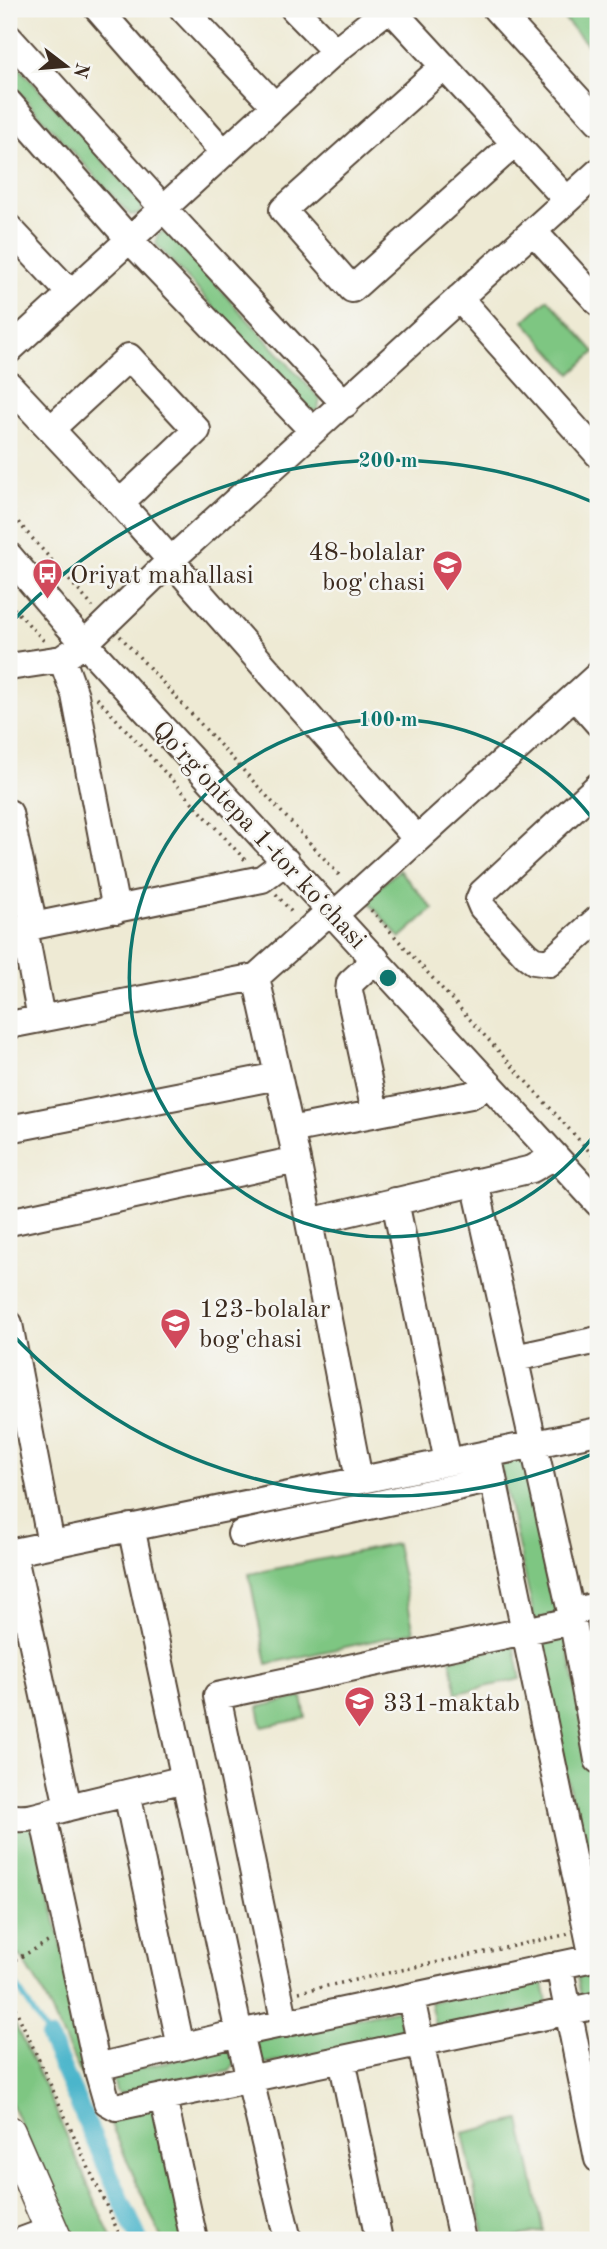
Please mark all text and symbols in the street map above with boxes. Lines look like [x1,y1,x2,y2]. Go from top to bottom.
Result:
north arrow [32,32,102,102]
text: N [69,60,91,80]
text: 200 m [358,451,418,472]
place label: 48-bolalar bog'chasi [309,540,425,596]
school or university icon: 48-bolalar bog'chasi [431,549,465,593]
bus stop icon: Oriyat mahallasi [30,557,64,601]
place label: Oriyat mahallasi [70,563,254,589]
text: 100 m [358,710,418,731]
street label: Qoʻrgʻontepa 1-tor koʻchasi [147,717,371,954]
centre of rings [376,966,400,990]
place label: 123-bolalar bog'chasi [199,1297,331,1353]
school or university icon: 123-bolalar bog'chasi [159,1306,193,1350]
school or university icon: 331-maktab [343,1685,377,1729]
place label: 331-maktab [383,1691,520,1717]

